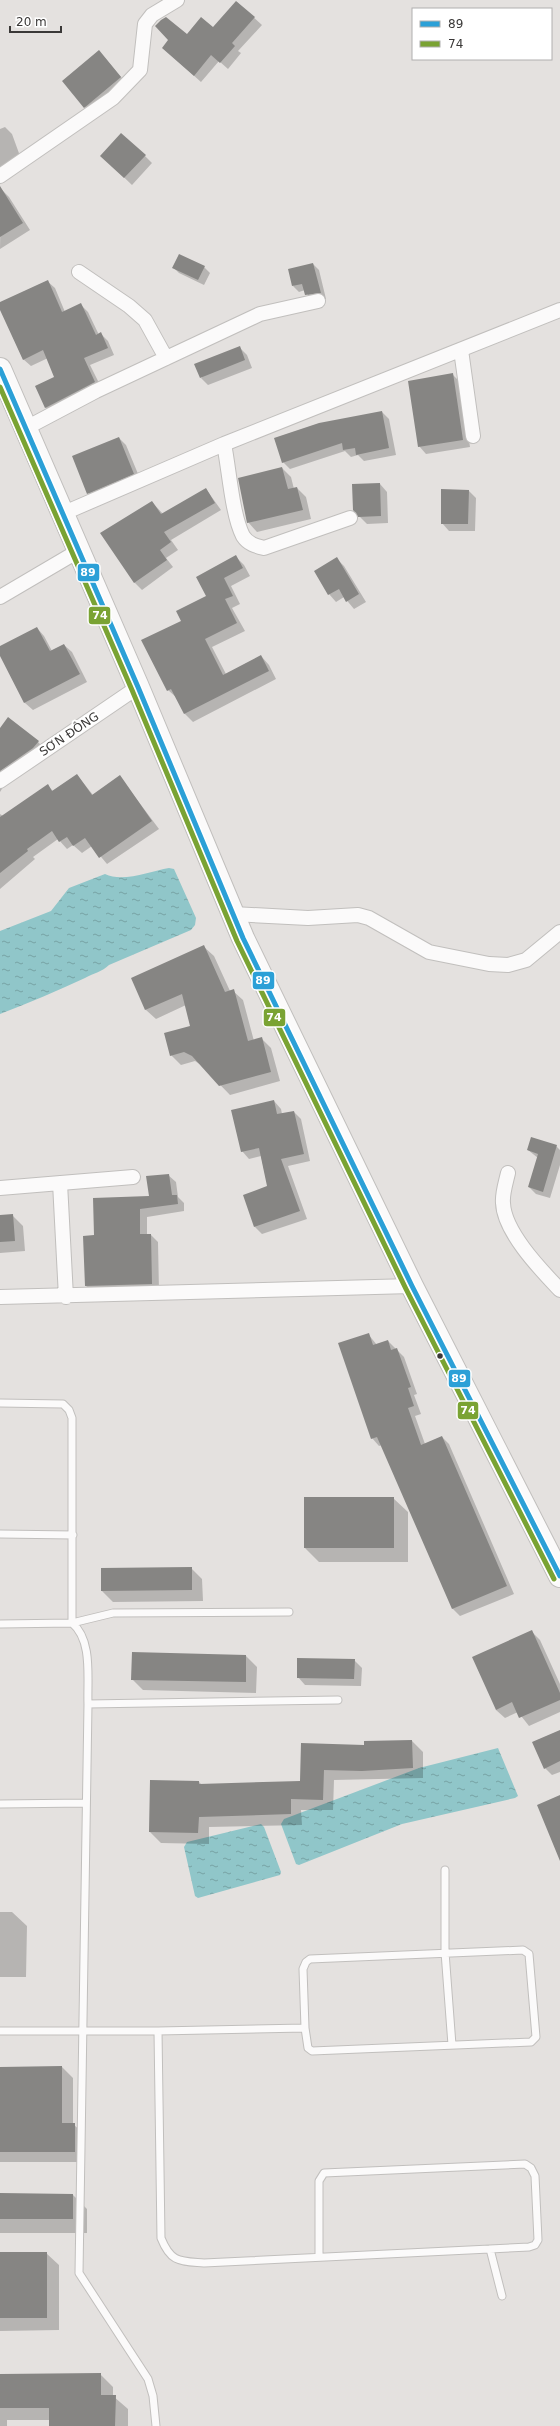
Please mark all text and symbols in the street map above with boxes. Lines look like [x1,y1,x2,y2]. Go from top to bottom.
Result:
scale bar [10,8,61,34]
legend [412,8,552,60]
text: 20 m [16,15,47,29]
text: 89 [448,17,463,31]
text: 74 [448,37,463,51]
line badge: 89 [77,563,100,582]
text: 89 [80,566,96,579]
line badge: 74 [88,606,111,625]
text: 74 [92,609,108,622]
street label: SƠN ĐÔNG [36,708,101,759]
line badge: 89 [252,971,275,990]
text: 89 [255,974,271,987]
line badge: 74 [263,1008,286,1027]
text: 74 [266,1011,282,1024]
unlabelled marker [435,1351,445,1361]
line badge: 89 [448,1369,471,1388]
text: 89 [451,1372,467,1385]
line badge: 74 [457,1401,479,1420]
text: 74 [460,1404,476,1417]

